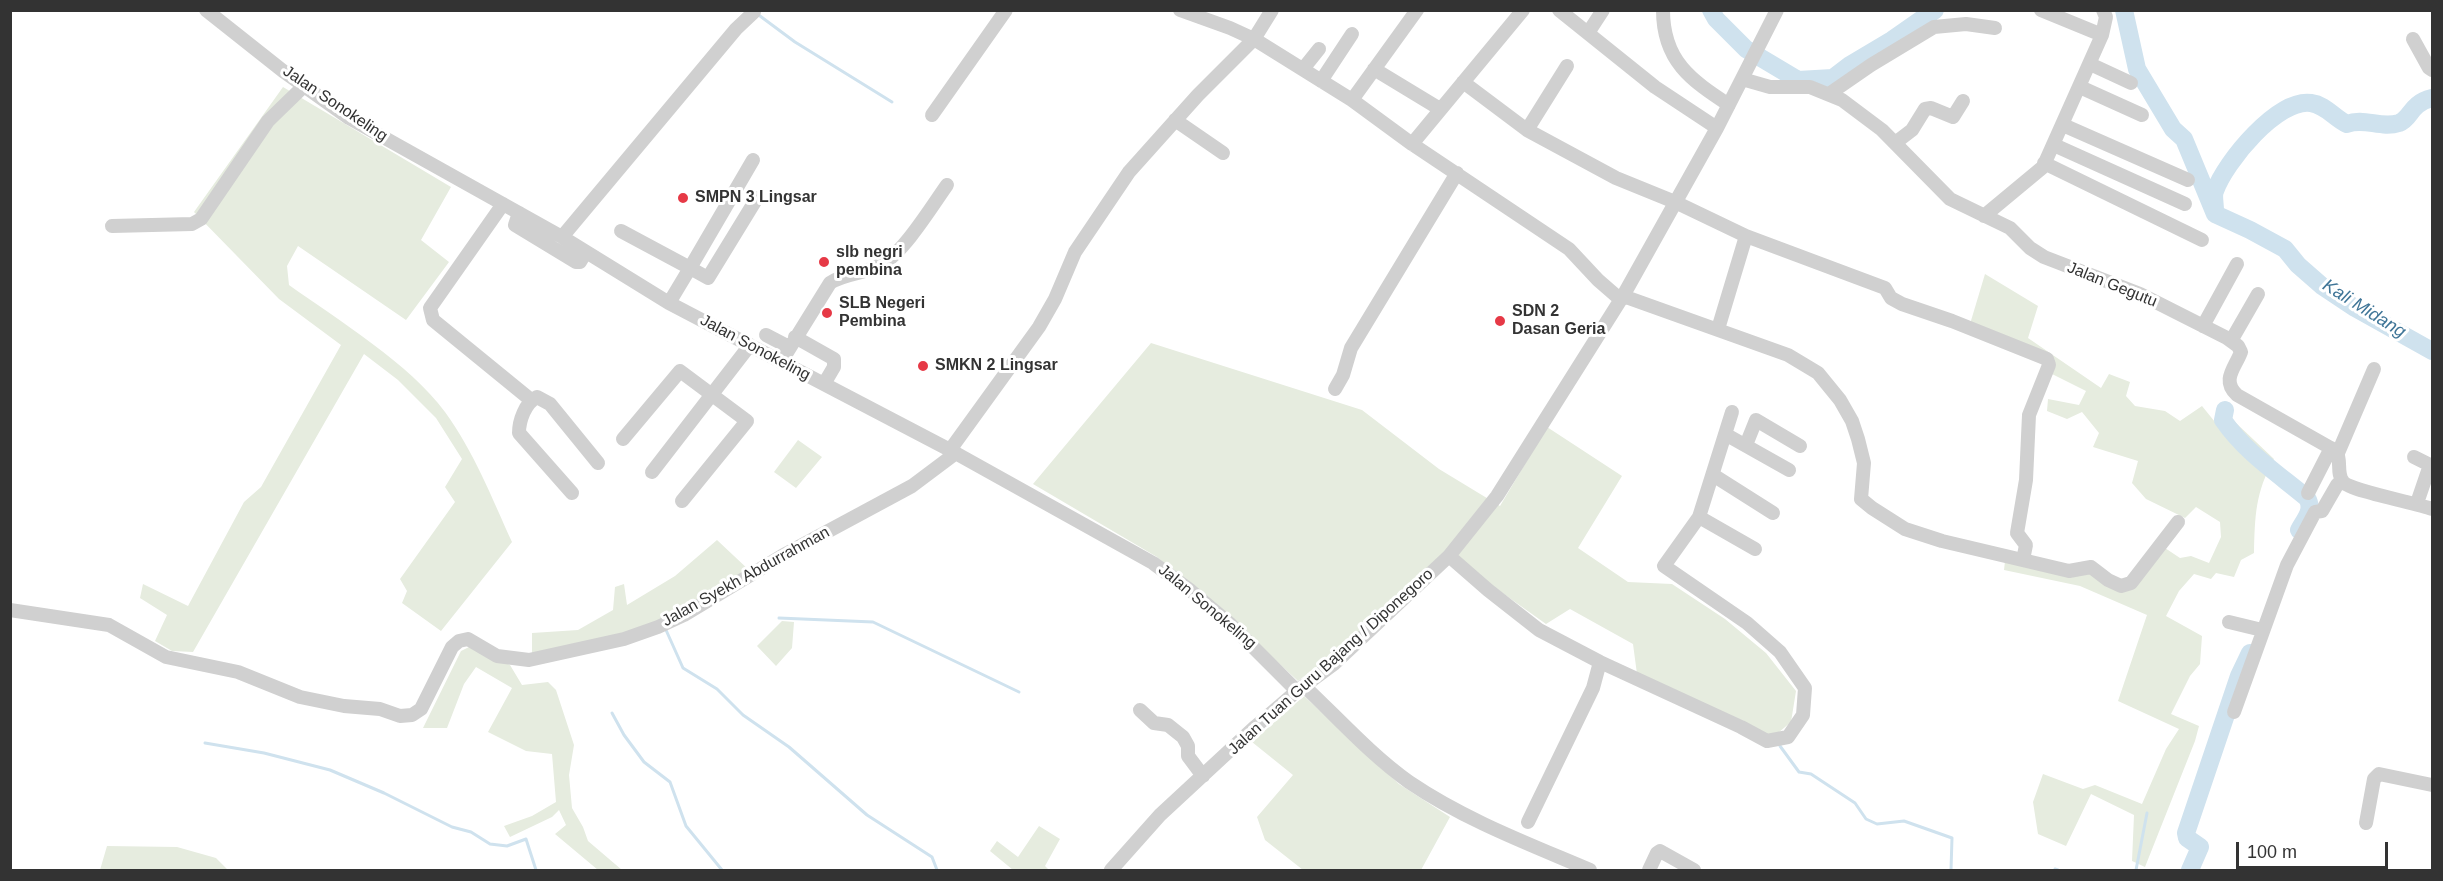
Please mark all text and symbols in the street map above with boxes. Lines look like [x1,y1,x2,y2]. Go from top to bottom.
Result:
street label: Jalan Sonokeling [279,62,391,146]
place label: SMPN 3 Lingsar [695,188,817,208]
marker: SMPN 3 Lingsar [676,191,690,205]
place label: slb negri pembina [836,243,903,281]
marker: slb negri pembina [817,255,831,269]
street label: Jalan Gegutu [2064,258,2160,312]
water label: Kali Midang [2318,275,2410,343]
place label: SLB Negeri Pembina [839,294,925,332]
place label: SDN 2 Dasan Geria [1512,302,1605,340]
marker: SLB Negeri Pembina [820,306,834,320]
street label: Jalan Sonokeling [697,311,813,385]
marker: SDN 2 Dasan Geria [1493,314,1507,328]
place label: SMKN 2 Lingsar [935,356,1058,376]
marker: SMKN 2 Lingsar [916,359,930,373]
street label: Jalan Syekh Abdurrahman [659,523,833,631]
street label: Jalan Sonokeling [1154,560,1260,654]
street label: Jalan Tuan Guru Bajang / Diponegoro [1225,565,1437,759]
scale bar [2239,830,2390,868]
text: 100 m [2247,842,2297,862]

